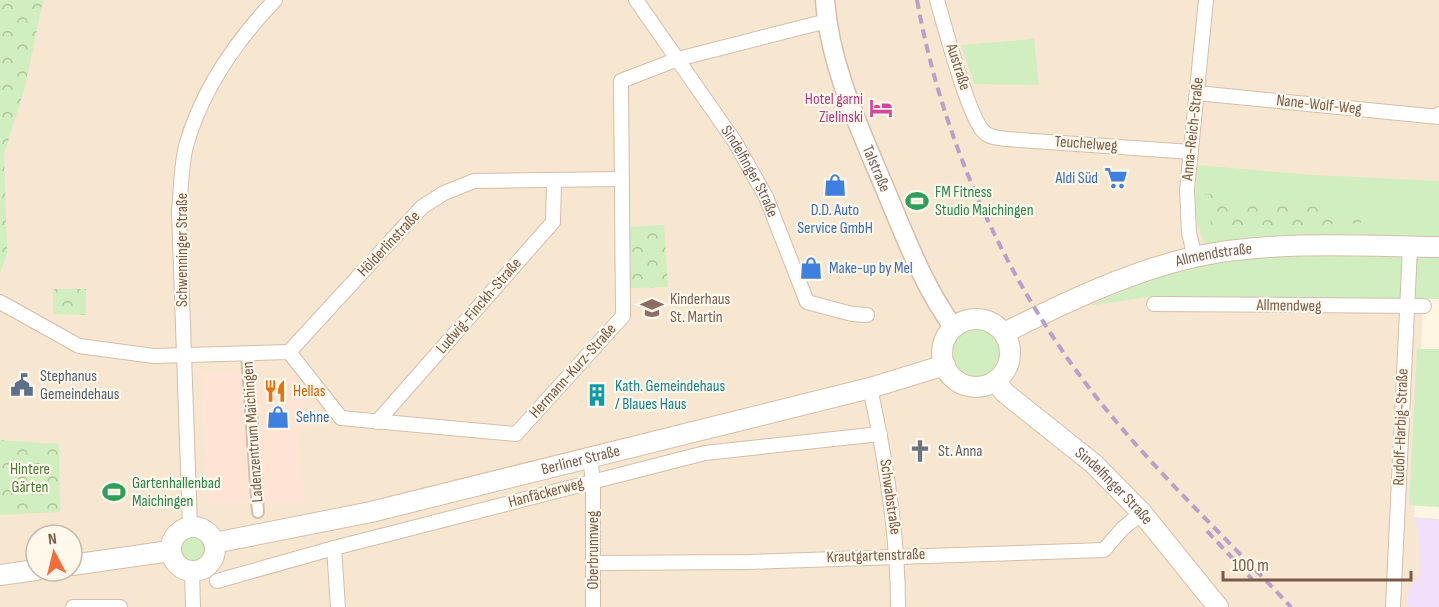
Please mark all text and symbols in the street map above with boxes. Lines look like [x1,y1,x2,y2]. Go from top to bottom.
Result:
street label: Austraße [941,40,974,93]
street label: Anna-Reich-Straße [1178,76,1208,183]
place label: Hotel garni Zielinski [805,90,863,127]
street label: Nane-Wolf-Weg [1275,91,1363,119]
hotel icon: Hotel garni Zielinski [868,95,894,121]
street label: Sindelfinger Straße [717,122,782,220]
street label: Teuchelweg [1054,132,1118,156]
street label: Talstraße [858,142,895,195]
supermarket icon: Aldi Süd [1103,165,1129,191]
place label: Aldi Süd [1055,169,1098,188]
shop icon: D.D. Auto Service GmbH [822,172,848,198]
place label: FM Fitness Studio Maichingen [935,183,1034,220]
sports icon: FM Fitness Studio Maichingen [904,188,930,214]
street label: Schwenninger Straße [173,193,192,307]
place label: D.D. Auto Service GmbH [797,201,873,238]
street label: Hölderlinstraße [354,207,424,281]
street label: Allmendstraße [1172,239,1253,271]
street label: Ludwig-Finckh-Straße [432,254,526,358]
shop icon: Make-up by Mel [798,255,824,281]
place label: Make-up by Mel [829,259,913,278]
place label: Kinderhaus St. Martin [670,290,730,327]
school or university icon: Kinderhaus St. Martin [639,295,665,321]
street label: Allmendweg [1255,296,1322,316]
street label: Hermann-Kurz-Straße [526,320,620,422]
street label: Ladenzentrum Maichingen [239,361,267,503]
place label: Stephanus Gemeindehaus [40,367,120,404]
street label: Rudolf-Harbig-Straße [1389,368,1413,486]
public building icon: Stephanus Gemeindehaus [9,372,35,398]
place label: Kath. Gemeindehaus / Blaues Haus [615,377,725,414]
restaurant icon: Hellas [262,378,288,404]
place label: Hellas [293,382,326,401]
building icon: Kath. Gemeindehaus / Blaues Haus [584,382,610,408]
shop icon: Sehne [265,404,291,430]
place label: Sehne [296,408,329,427]
church icon: St. Anna [907,438,933,464]
street label: Berliner Straße [539,441,622,479]
place label: St. Anna [938,442,983,461]
street label: Sindelfinger Straße [1071,443,1157,528]
street label: Schwabstraße [875,458,905,536]
park label: Hintere Gärten [10,460,50,497]
place label: Gartenhallenbad Maichingen [132,474,221,511]
street label: Hanfäckerweg [506,474,586,512]
sports icon: Gartenhallenbad Maichingen [101,479,127,505]
street label: Oberbrunnweg [584,511,603,589]
north arrow [24,523,84,583]
text: N [47,530,58,550]
scale bar [1223,544,1410,582]
street label: Krautgartenstraße [826,545,926,567]
text: 100 m [1232,555,1269,576]

